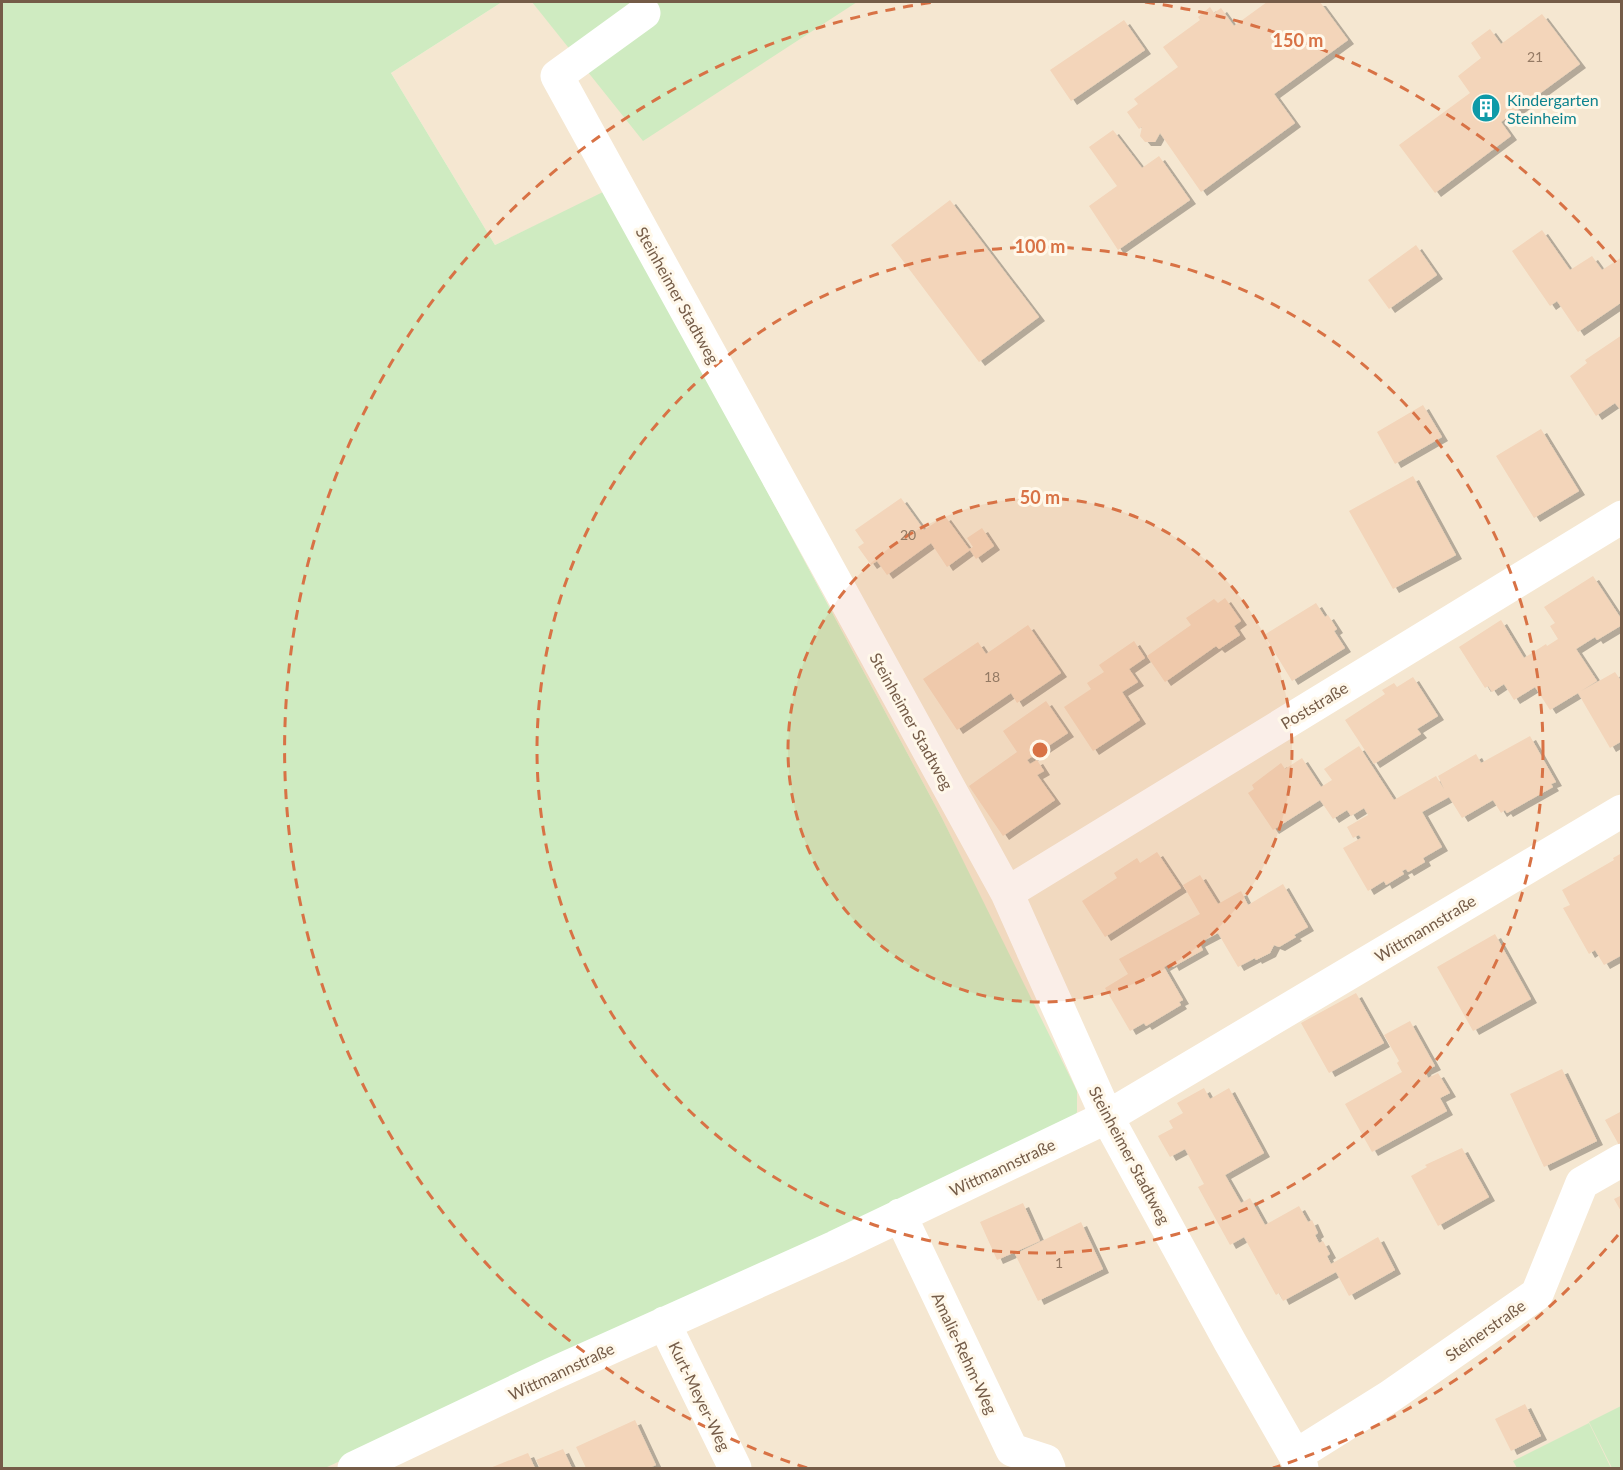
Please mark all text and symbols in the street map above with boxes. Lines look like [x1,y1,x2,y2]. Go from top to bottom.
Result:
text: 150 m [1273,29,1323,51]
house number: 21 [1527,48,1543,65]
place label: Kindergarten Steinheim [1507,90,1599,127]
building icon: Kindergarten Steinheim [1470,92,1502,124]
street label: Steinheimer Stadtweg [632,223,724,367]
text: 100 m [1015,235,1065,257]
text: 50 m [1020,486,1060,508]
house number: 20 [900,526,916,543]
street label: Steinheimer Stadtweg [866,649,958,793]
house number: 18 [984,668,1000,685]
street label: Poststraße [1277,678,1351,732]
centre of rings [1030,740,1050,760]
street label: Wittmannstraße [1371,890,1479,966]
street label: Steinheimer Stadtweg [1086,1083,1174,1227]
street label: Wittmannstraße [946,1134,1058,1200]
house number: 1 [1055,1254,1063,1271]
street label: Amalie-Rehm-Weg [928,1289,1002,1417]
street label: Steinerstraße [1441,1295,1529,1365]
street label: Wittmannstraße [505,1338,617,1404]
street label: Kurt-Meyer-Weg [665,1338,735,1454]

